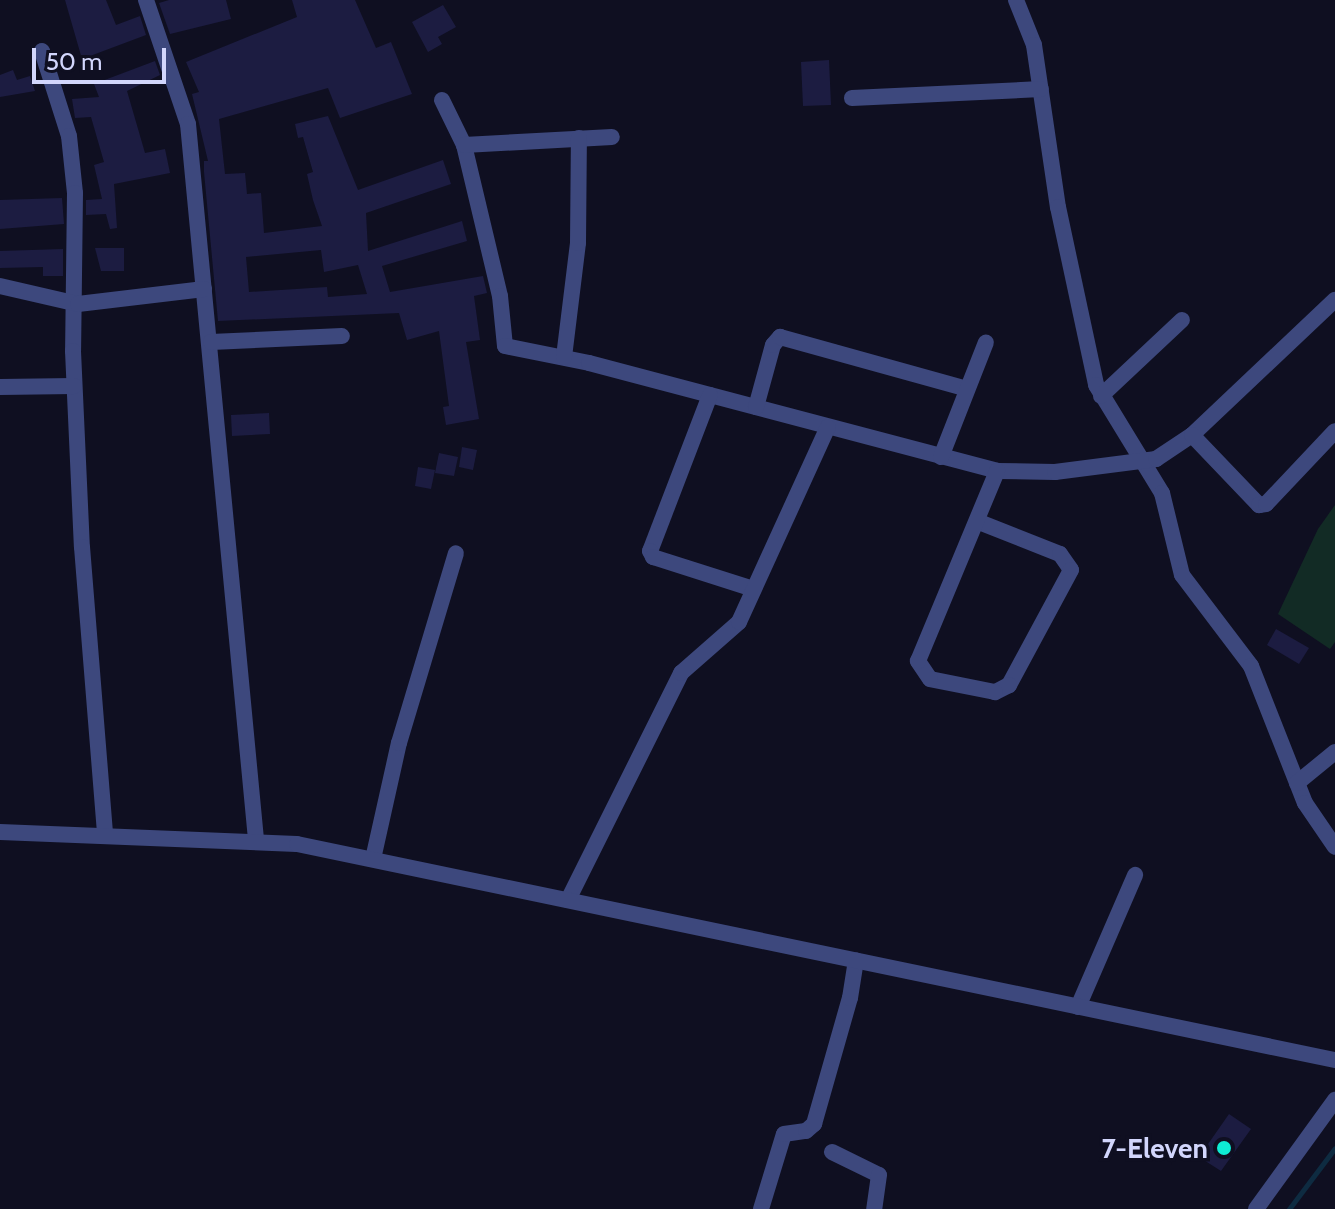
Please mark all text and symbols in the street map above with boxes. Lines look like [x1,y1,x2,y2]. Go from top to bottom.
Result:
scale bar [36,32,170,82]
text: 50 m [46,47,102,76]
place label: 7-Eleven [1102,1131,1208,1165]
marker: 7-Eleven [1215,1139,1233,1157]

